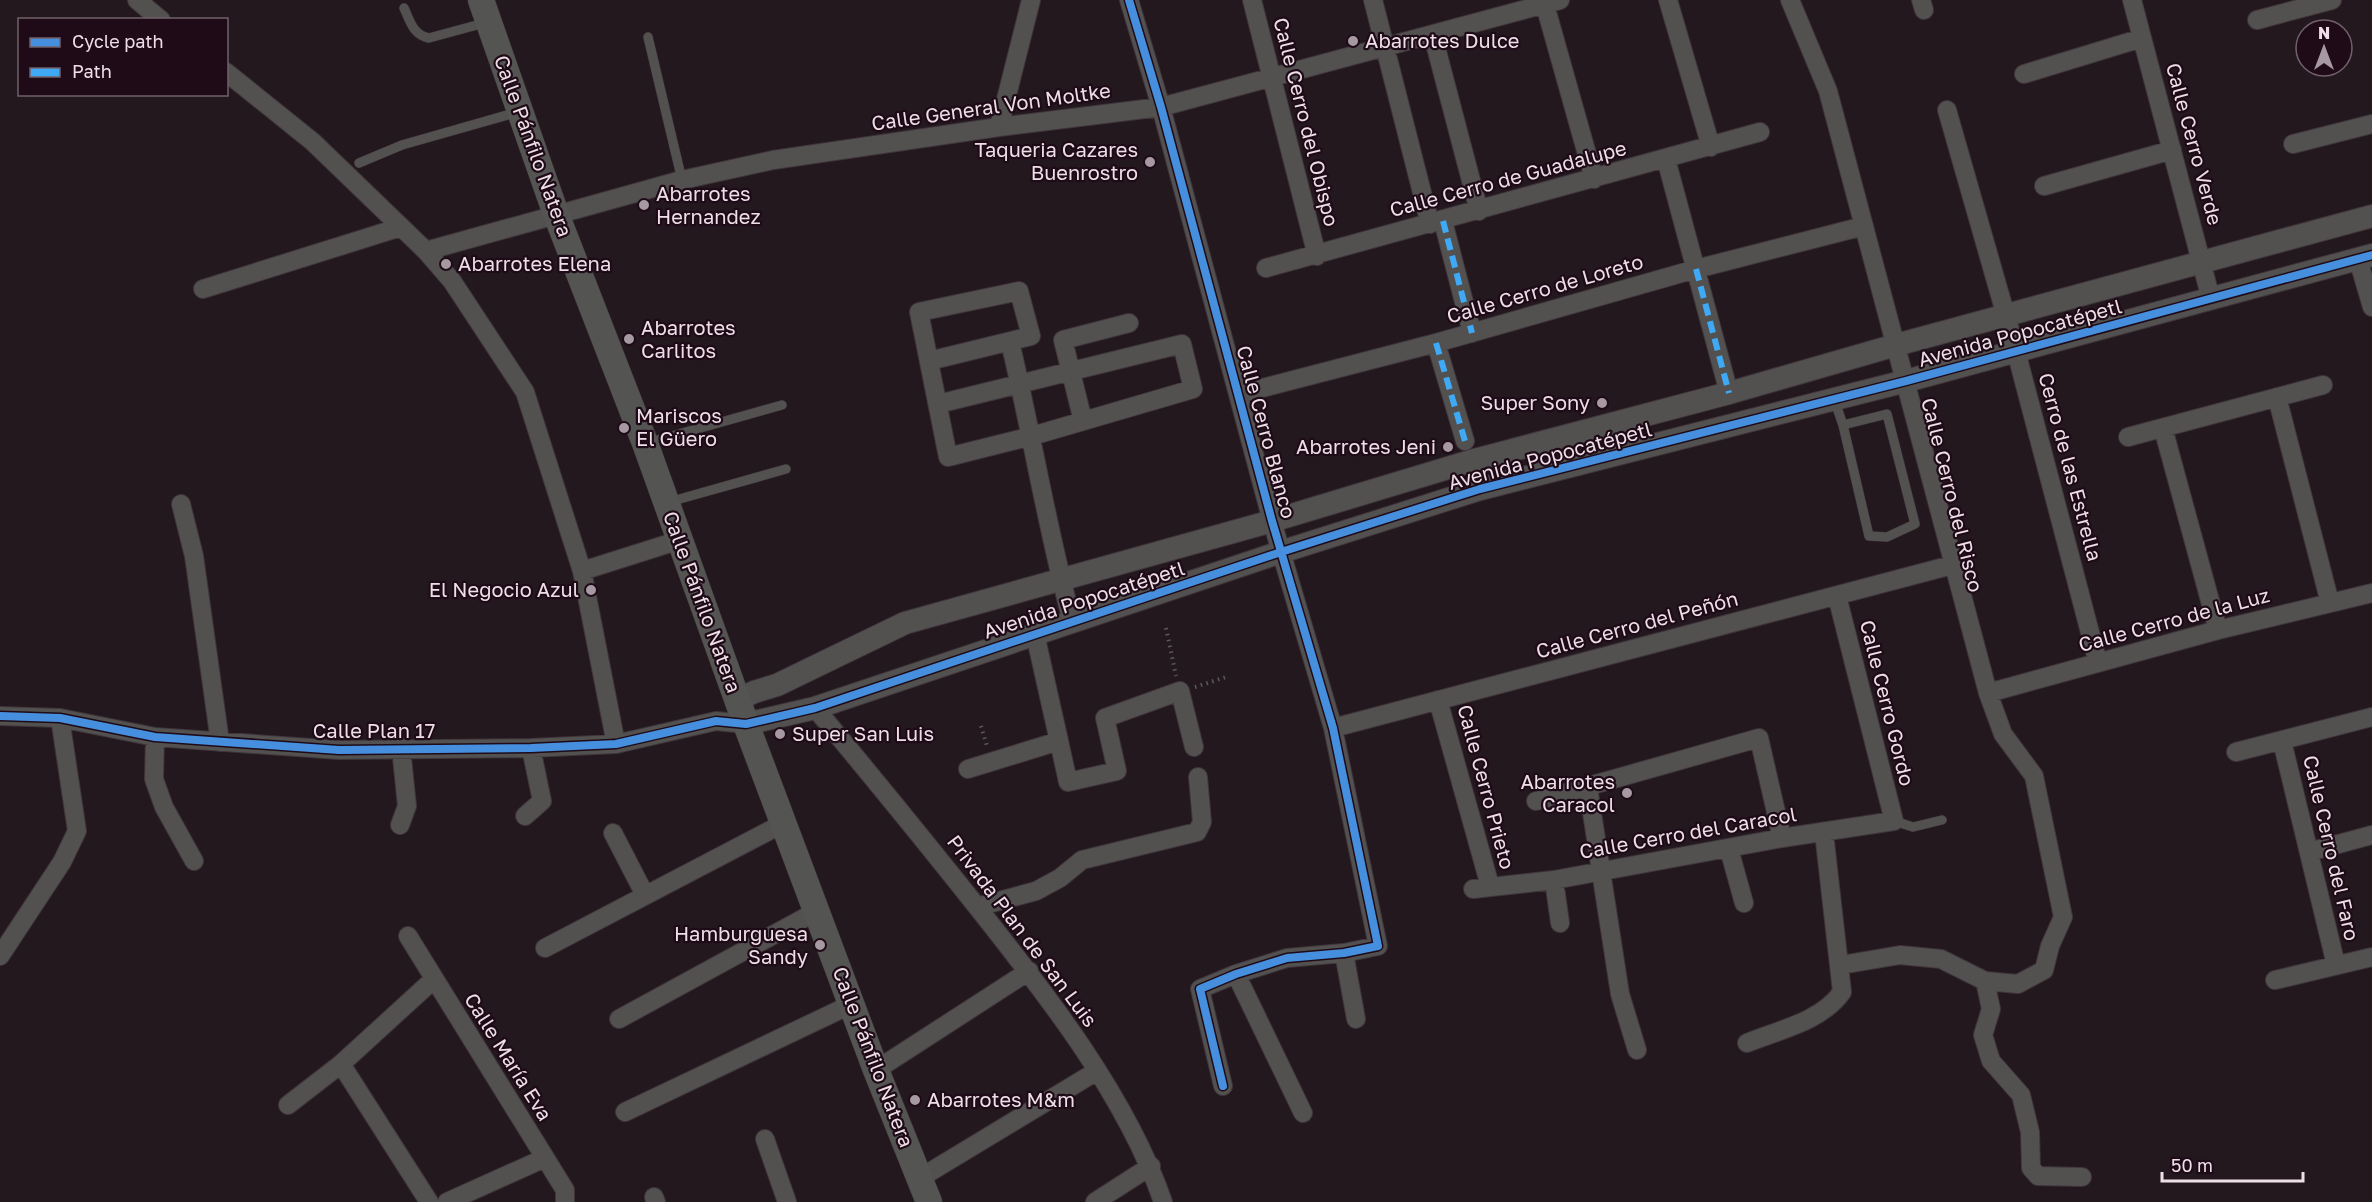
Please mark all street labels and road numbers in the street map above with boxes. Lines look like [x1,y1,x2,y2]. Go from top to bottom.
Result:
street label: Calle Cerro del Obispo [1269,15,1345,229]
street label: Calle Pánfilo Natera [490,52,578,240]
street label: Calle Cerro Verde [2162,60,2228,228]
street label: Calle General Von Moltke [870,77,1112,135]
street label: Calle Cerro de Guadalupe [1387,135,1629,221]
street label: Calle Cerro de Loreto [1444,249,1646,328]
street label: Avenida Popocatépetl [1915,293,2124,371]
street label: Calle Cerro Blanco [1232,343,1302,521]
street label: Cerro de las Estrella [2034,370,2108,563]
street label: Calle Cerro del Risco [1917,395,1989,594]
street label: Avenida Popocatépetl [1445,416,1654,494]
street label: Calle Pánfilo Natera [659,508,747,696]
street label: Avenida Popocatépetl [980,555,1187,643]
street label: Calle Cerro de la Luz [2076,582,2272,656]
street label: Calle Cerro del Peñón [1533,586,1740,663]
street label: Calle Cerro Gordo [1856,618,1920,788]
street label: Calle Cerro Prieto [1453,702,1521,872]
street label: Calle Plan 17 [313,718,435,742]
street label: Calle Cerro del Faro [2299,753,2365,943]
street label: Calle Cerro del Caracol [1577,801,1798,863]
street label: Privada Plan de San Luis [943,830,1103,1031]
street label: Calle Pánfilo Natera [828,963,919,1150]
street label: Calle María Eva [460,988,558,1125]

